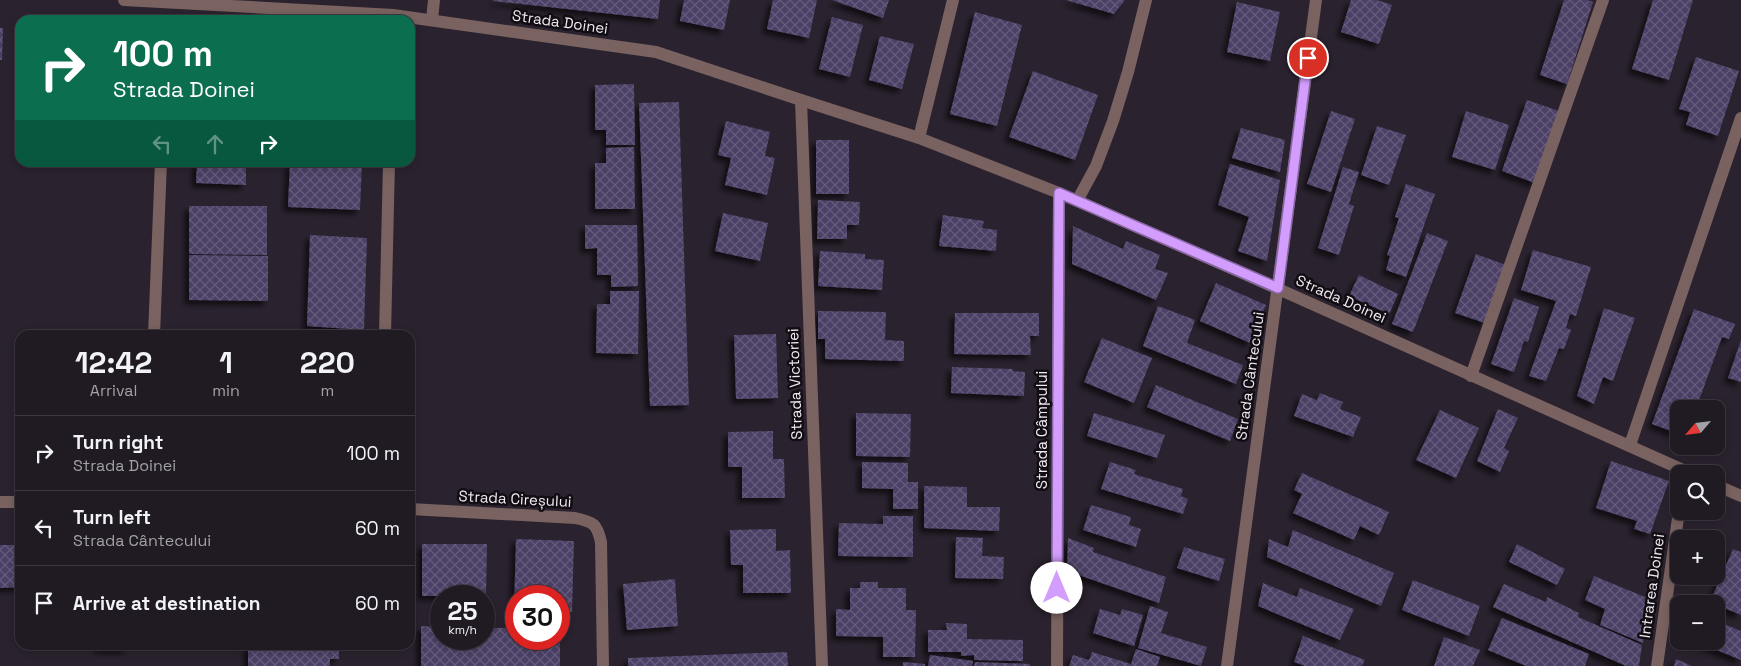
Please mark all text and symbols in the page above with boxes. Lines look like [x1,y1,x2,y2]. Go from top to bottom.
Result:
street label: Strada Doinei [511,5,609,38]
text: 100 m [113,32,213,76]
icon: right [30,35,95,100]
pin [1287,37,1329,79]
icon: arrive [1294,44,1322,72]
text: Strada Doinei [113,75,255,103]
icon: left [148,130,176,158]
icon: ahead [201,130,229,158]
icon: right [254,130,282,158]
street label: Strada Doinei [1293,270,1389,327]
street label: Strada Cântecului [1231,310,1268,441]
street label: Strada Victoriei [783,328,806,440]
text: 12:42 [75,343,152,382]
text: 1 [219,343,233,382]
text: 220 [300,343,355,382]
street label: Strada Câmpului [1032,371,1051,489]
text: Arrival [90,380,137,401]
text: min [212,380,240,401]
text: m [320,380,334,401]
north arrow [1670,400,1725,455]
map controls [1670,400,1725,650]
text: Turn right [73,430,163,455]
icon: right [30,439,58,467]
text: 100 m [346,441,400,466]
text: Strada Doinei [73,455,176,476]
button: search [1670,465,1725,520]
street label: Strada Cireșului [458,486,572,511]
text: Turn left [73,505,151,530]
icon: left [30,514,58,542]
text: 60 m [355,516,400,541]
text: Strada Cântecului [73,530,211,551]
button: + [1670,530,1725,585]
street label: Intrarea Doinei [1635,533,1668,639]
position arrow [1030,561,1082,613]
speed limit sign: 30 [505,585,570,650]
icon: arrive [30,589,58,617]
text: Arrive at destination [73,591,261,616]
text: 60 m [355,591,400,616]
text: 25 [448,595,477,627]
button: − [1670,595,1725,650]
text: km/h [448,622,477,638]

